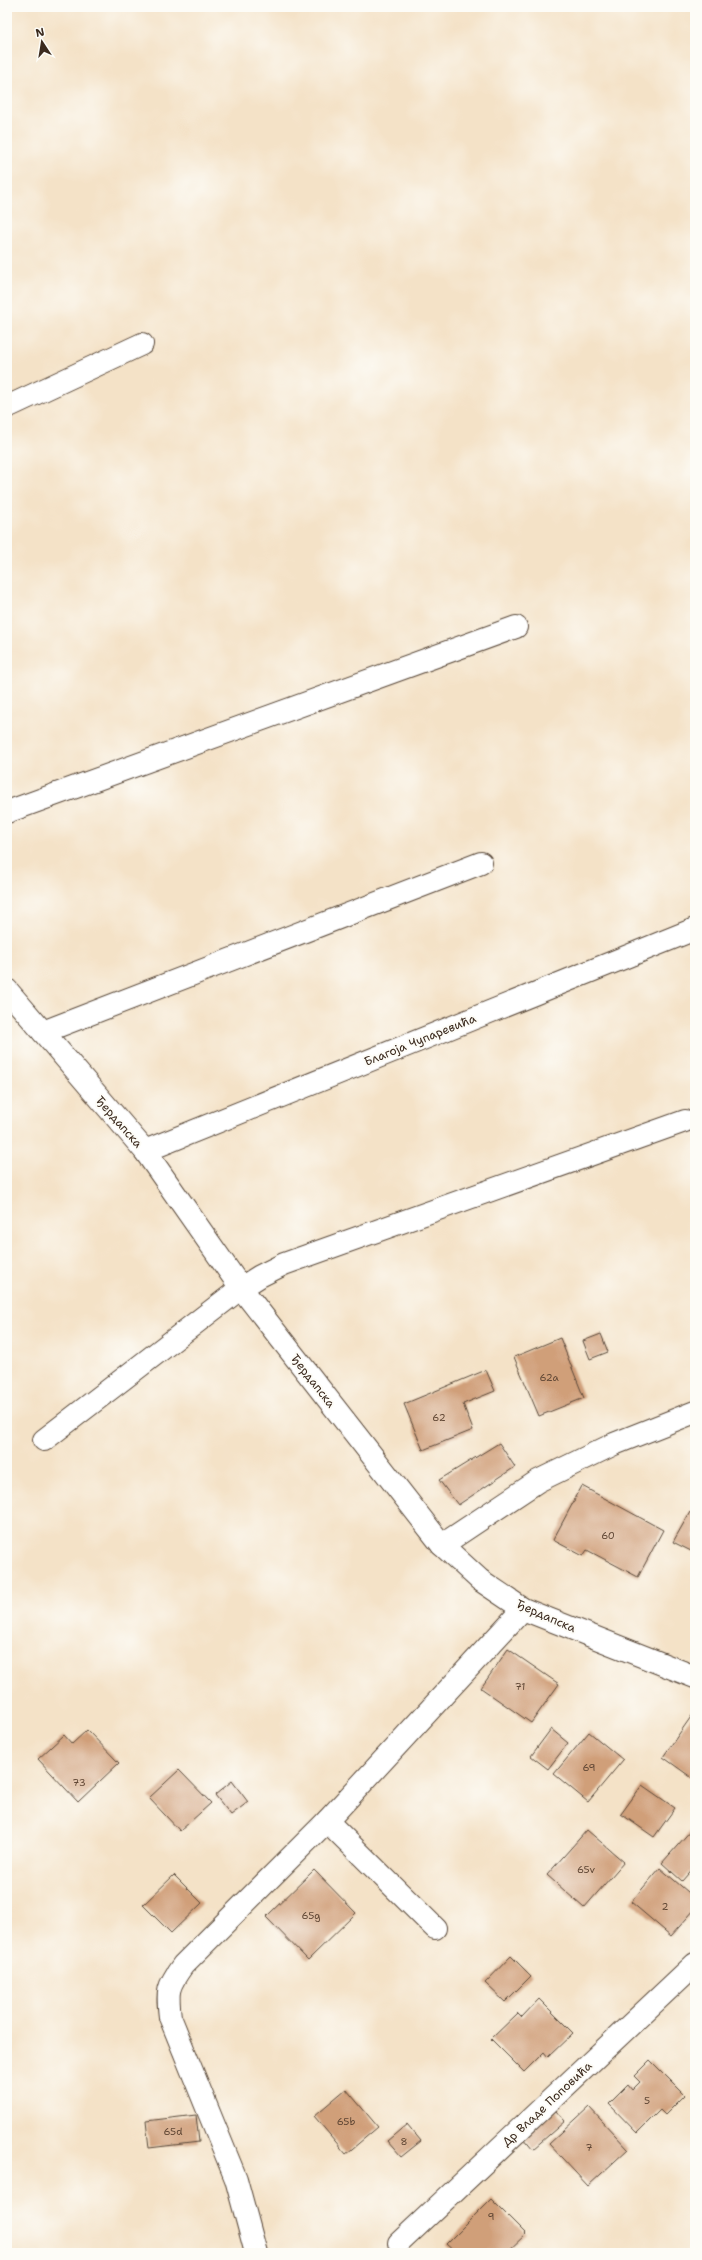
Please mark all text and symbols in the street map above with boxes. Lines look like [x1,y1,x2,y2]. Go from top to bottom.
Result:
north arrow [22,22,62,62]
text: N [34,24,46,41]
street label: Благоја Чупаревића [362,1010,479,1070]
street label: Ђердапска [92,1093,146,1152]
street label: Ђердапска [287,1351,339,1411]
house number: 62a [539,1371,559,1384]
house number: 62 [432,1411,446,1424]
house number: 60 [601,1529,615,1542]
street label: Ђердапска [514,1596,579,1636]
house number: 71 [515,1680,525,1693]
house number: 69 [582,1761,596,1774]
house number: 73 [72,1776,86,1789]
house number: 65v [577,1863,596,1876]
house number: 2 [662,1900,669,1913]
house number: 65g [302,1909,320,1922]
street label: Др Владе Поповића [498,2058,596,2150]
house number: 5 [644,2094,650,2107]
house number: 65b [337,2115,355,2128]
house number: 65d [163,2125,183,2138]
house number: 8 [401,2135,408,2148]
house number: 7 [586,2141,593,2154]
house number: 9 [488,2210,495,2223]

